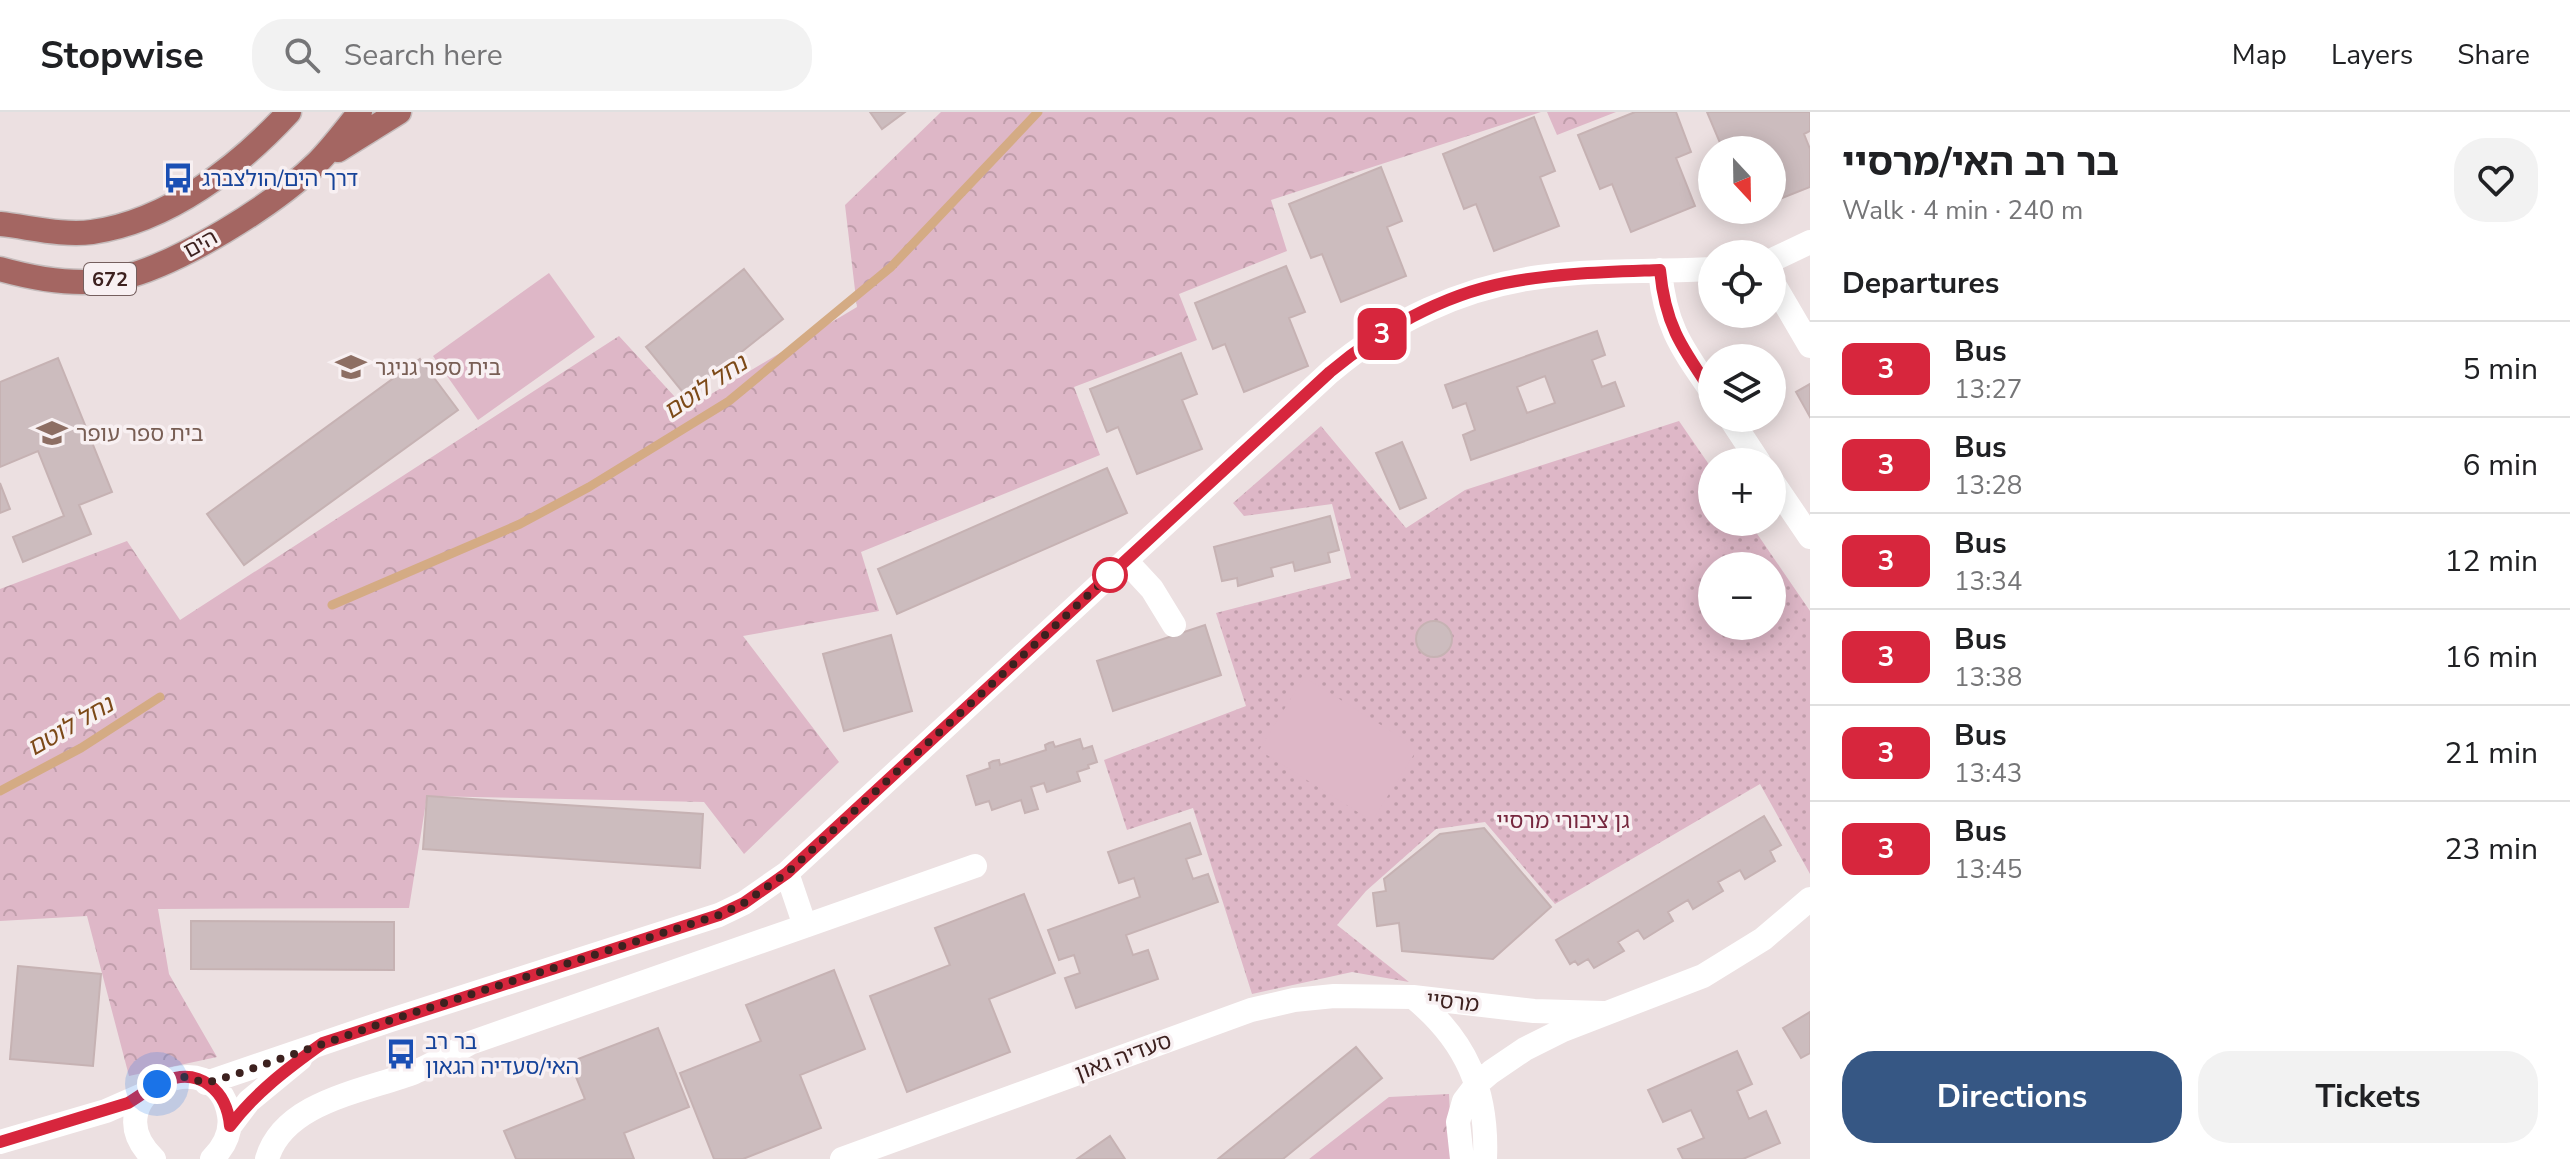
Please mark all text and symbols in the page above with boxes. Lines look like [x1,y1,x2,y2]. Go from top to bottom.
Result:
search box [252,19,812,91]
text: Stopwise [40,30,204,81]
icon: search [280,33,324,77]
text: Search here [344,35,503,76]
text: Map [2232,36,2287,74]
text: Layers [2331,36,2413,74]
text: Share [2457,36,2530,74]
north arrow [1698,136,1786,224]
map controls [1698,136,1786,640]
text: בר רב האי/מרסיי [1842,137,2119,188]
button: heart [2454,138,2538,222]
bus stop icon: דרך הים/הולצברג [161,161,195,195]
place label: דרך הים/הולצברג [202,164,358,194]
text: Walk · 4 min · 240 m [1842,193,2083,228]
street label: הים [178,222,223,265]
button: locate [1698,240,1786,328]
road number: 672 [84,263,136,295]
text: Departures [1842,263,1999,304]
line badge: 3 [1356,308,1408,360]
text: 3 [1374,315,1390,353]
text: Bus [1954,331,2007,372]
button: layers [1698,344,1786,432]
water label: נחל לוטם [657,346,755,427]
text: 5 min [2463,349,2538,390]
school or university icon: בית ספר גניגר [334,350,368,384]
text: 3 [1878,350,1894,388]
place label: בית ספר גניגר [375,353,501,383]
text: 13:27 [1954,372,2022,407]
school or university icon: בית ספר עופר [35,416,69,450]
place label: בית ספר עופר [76,419,204,449]
text: Bus [1954,427,2007,468]
text: 6 min [2463,445,2538,486]
text: 3 [1878,446,1894,484]
button: + [1698,448,1786,536]
text: 13:28 [1954,468,2022,503]
text: Bus [1954,523,2007,564]
text: 12 min [2445,541,2538,582]
text: 3 [1878,542,1894,580]
button: − [1698,552,1786,640]
unlabelled marker [1093,558,1127,592]
text: 13:34 [1954,564,2022,599]
text: Bus [1954,619,2007,660]
text: 16 min [2445,637,2538,678]
text: 3 [1878,638,1894,676]
text: 13:38 [1954,660,2022,695]
water label: נחל לוטם [21,688,121,764]
text: Bus [1954,715,2007,756]
text: 21 min [2445,733,2538,774]
text: 3 [1878,734,1894,772]
text: 13:43 [1954,756,2022,791]
park label: גן ציבורי מרסיי [1496,806,1630,836]
text: Bus [1954,811,2007,852]
text: 23 min [2445,829,2538,870]
text: 3 [1878,830,1894,868]
text: 13:45 [1954,852,2022,887]
street label: מרסיי [1425,984,1481,1020]
street label: סעדיה גאון [1071,1026,1176,1088]
place label: בר רב האי/סעדיה הגאון [425,1027,579,1082]
bus stop icon: בר רב האי/סעדיה הגאון [384,1037,418,1071]
button: Directions [1842,1051,2182,1143]
button: Tickets [2198,1051,2538,1143]
your location [137,1064,177,1104]

